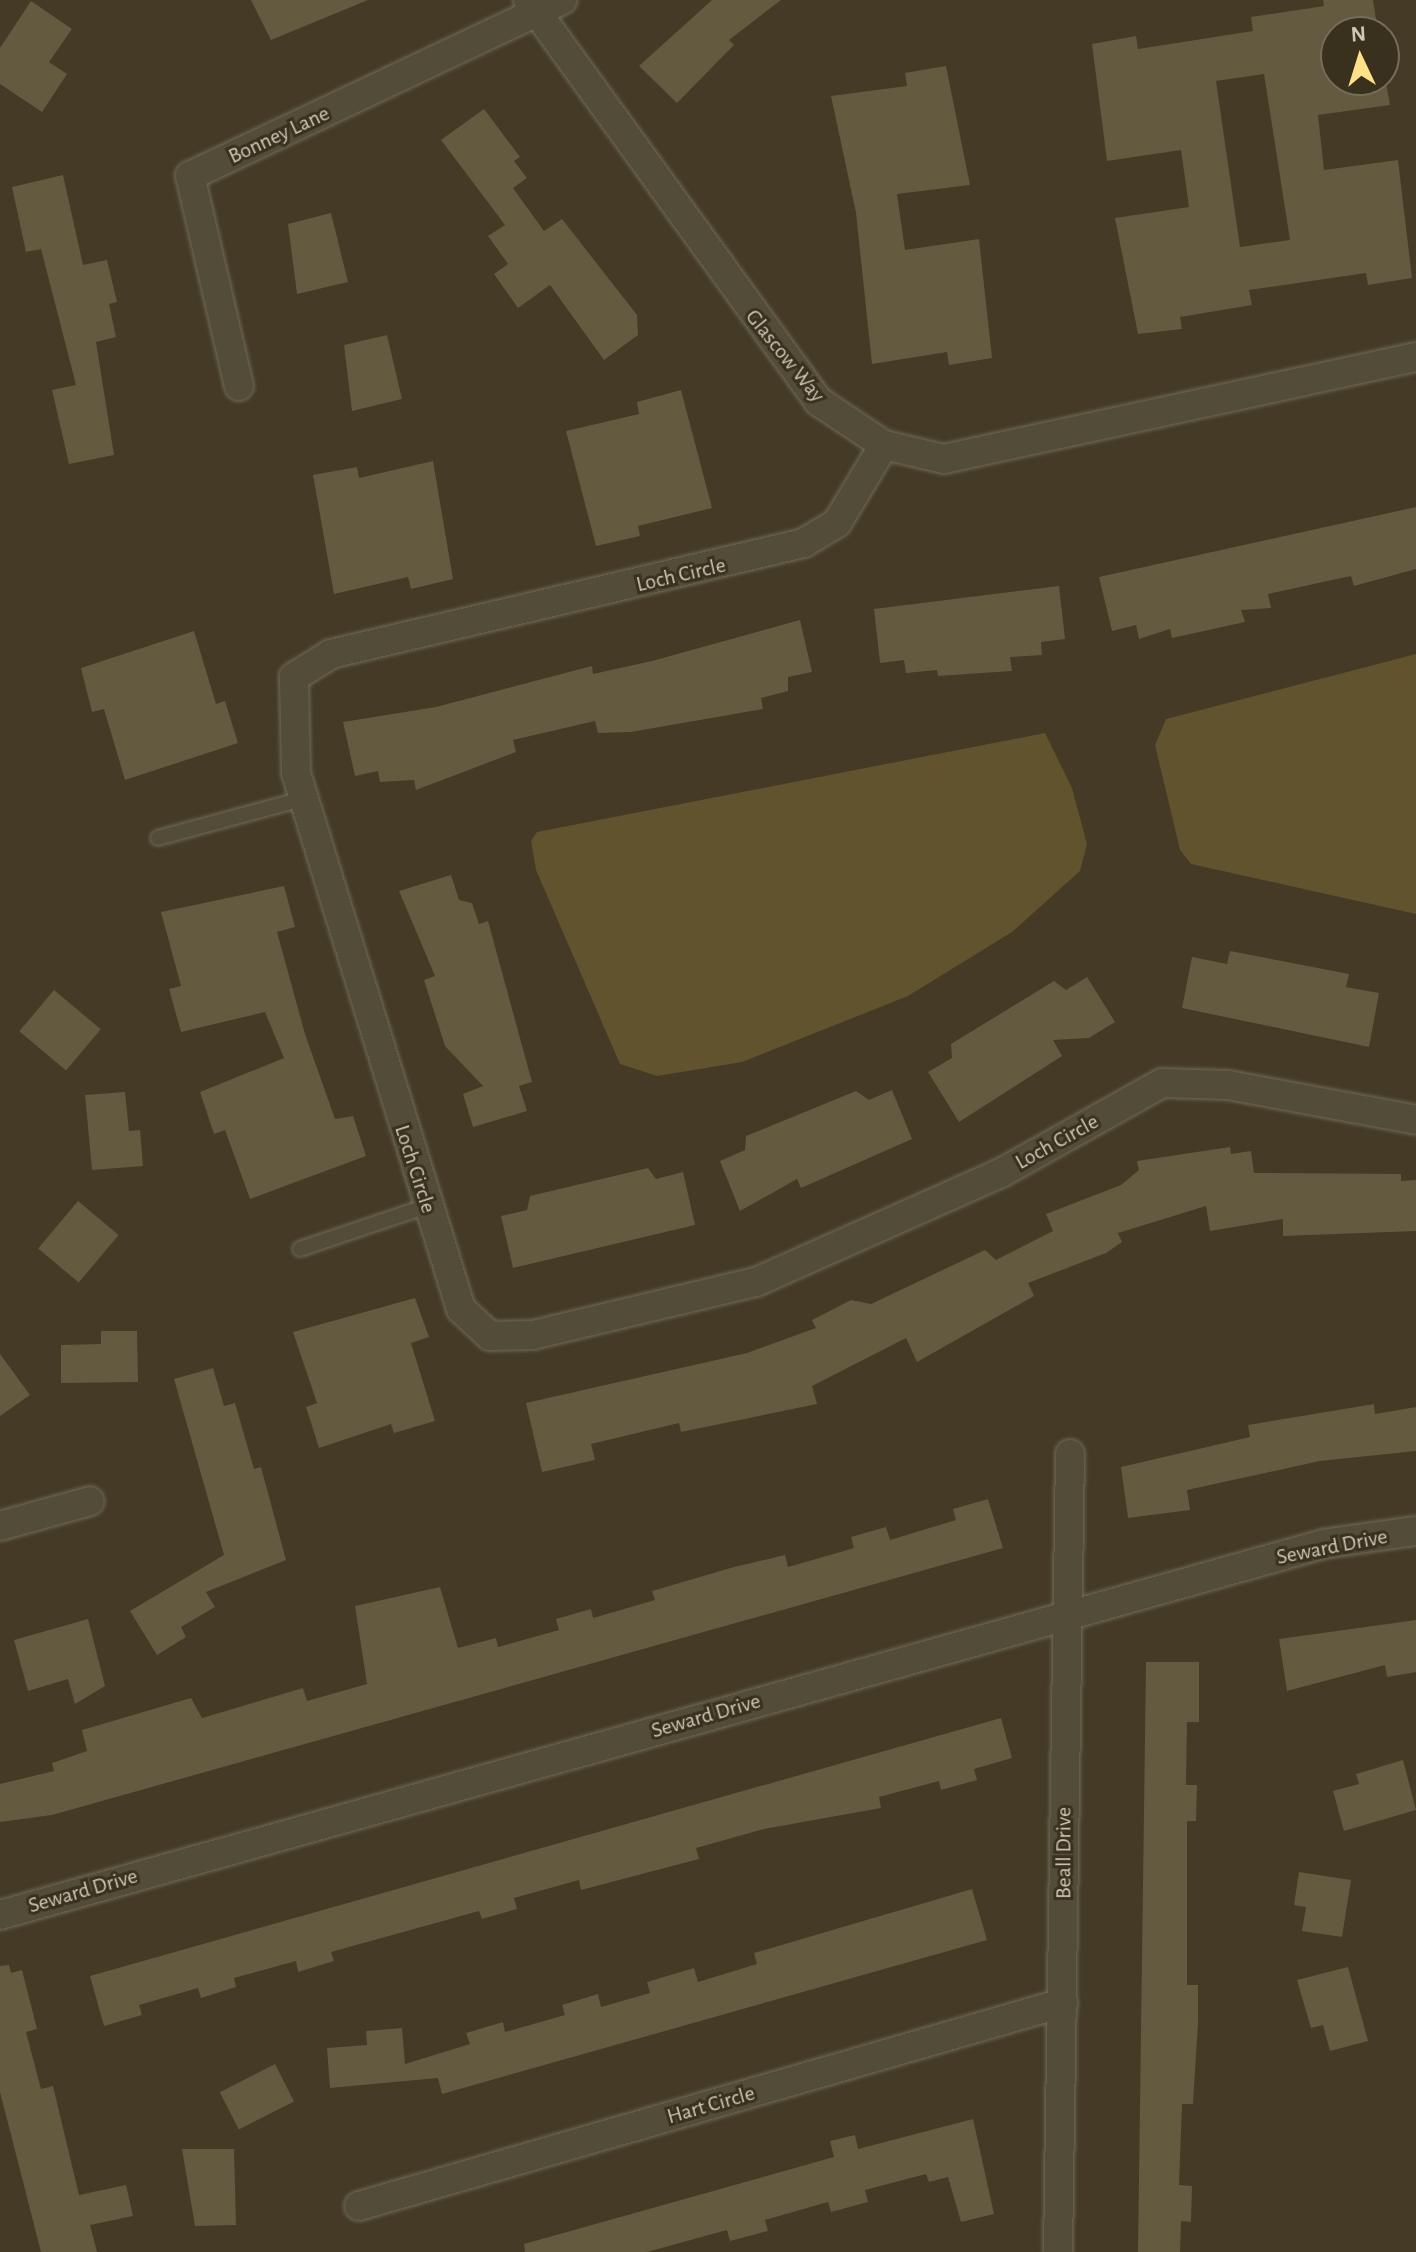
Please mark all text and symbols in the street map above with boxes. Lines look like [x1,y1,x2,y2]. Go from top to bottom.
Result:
north arrow [1320,16,1400,96]
text: N [1350,23,1367,46]
street label: Bonney Lane [224,100,334,170]
street label: Glascow Way [740,304,830,408]
street label: Loch Circle [634,552,728,598]
street label: Loch Circle [1011,1108,1103,1176]
street label: Loch Circle [388,1122,442,1216]
street label: Seward Drive [1274,1523,1390,1571]
street label: Seward Drive [648,1688,764,1744]
street label: Beall Drive [1051,1807,1077,1899]
street label: Seward Drive [25,1863,141,1919]
street label: Hart Circle [664,2080,758,2130]

